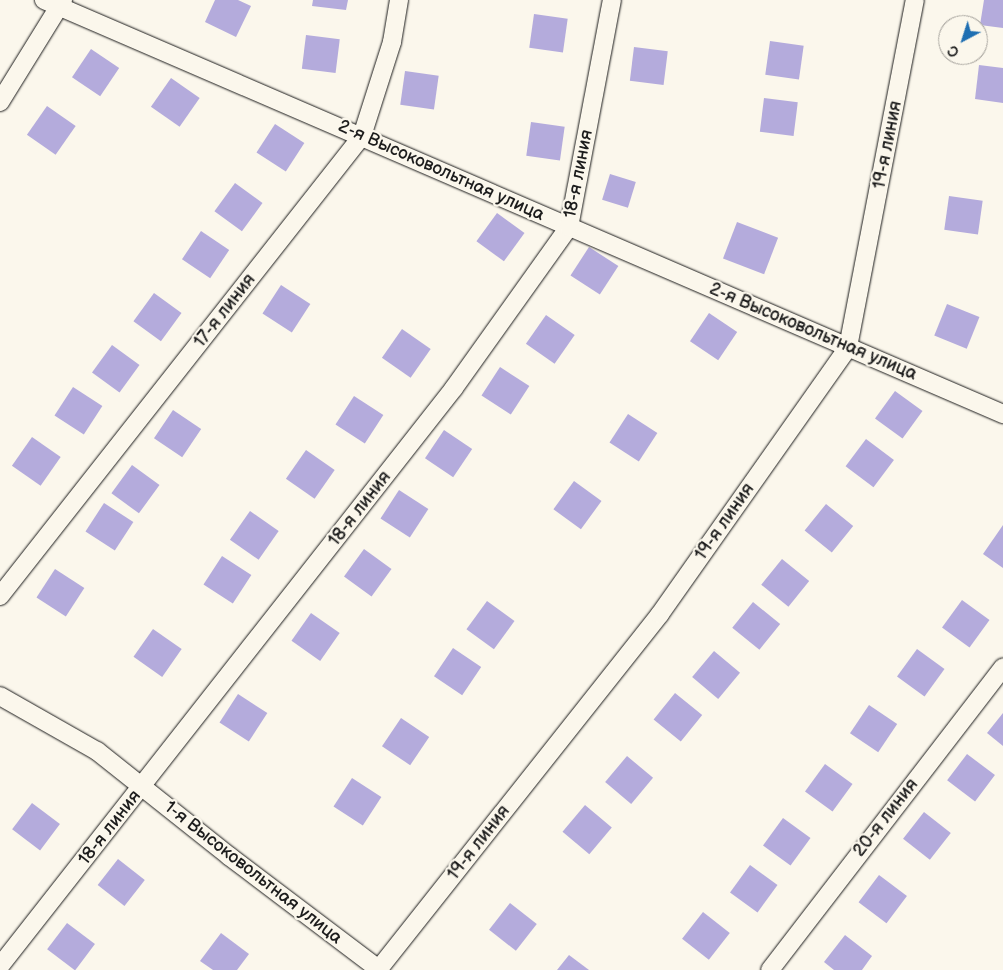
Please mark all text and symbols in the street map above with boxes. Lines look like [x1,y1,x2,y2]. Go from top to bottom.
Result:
north arrow [938,15,988,65]
text: С [944,41,963,61]
street label: 19-я линия [869,99,907,191]
street label: 2-я Высоковольтная улица [335,116,547,226]
street label: 18-я линия [560,128,598,220]
street label: 17-я линия [189,270,261,352]
street label: 2-я Высоковольтная улица [706,278,920,386]
street label: 18-я линия [324,467,396,551]
street label: 19-я линия [691,479,759,565]
street label: 20-я линия [849,775,923,861]
street label: 18-я линия [74,786,146,870]
street label: 1-я Высоковольтная улица [160,797,346,949]
street label: 19-я линия [443,801,515,885]

